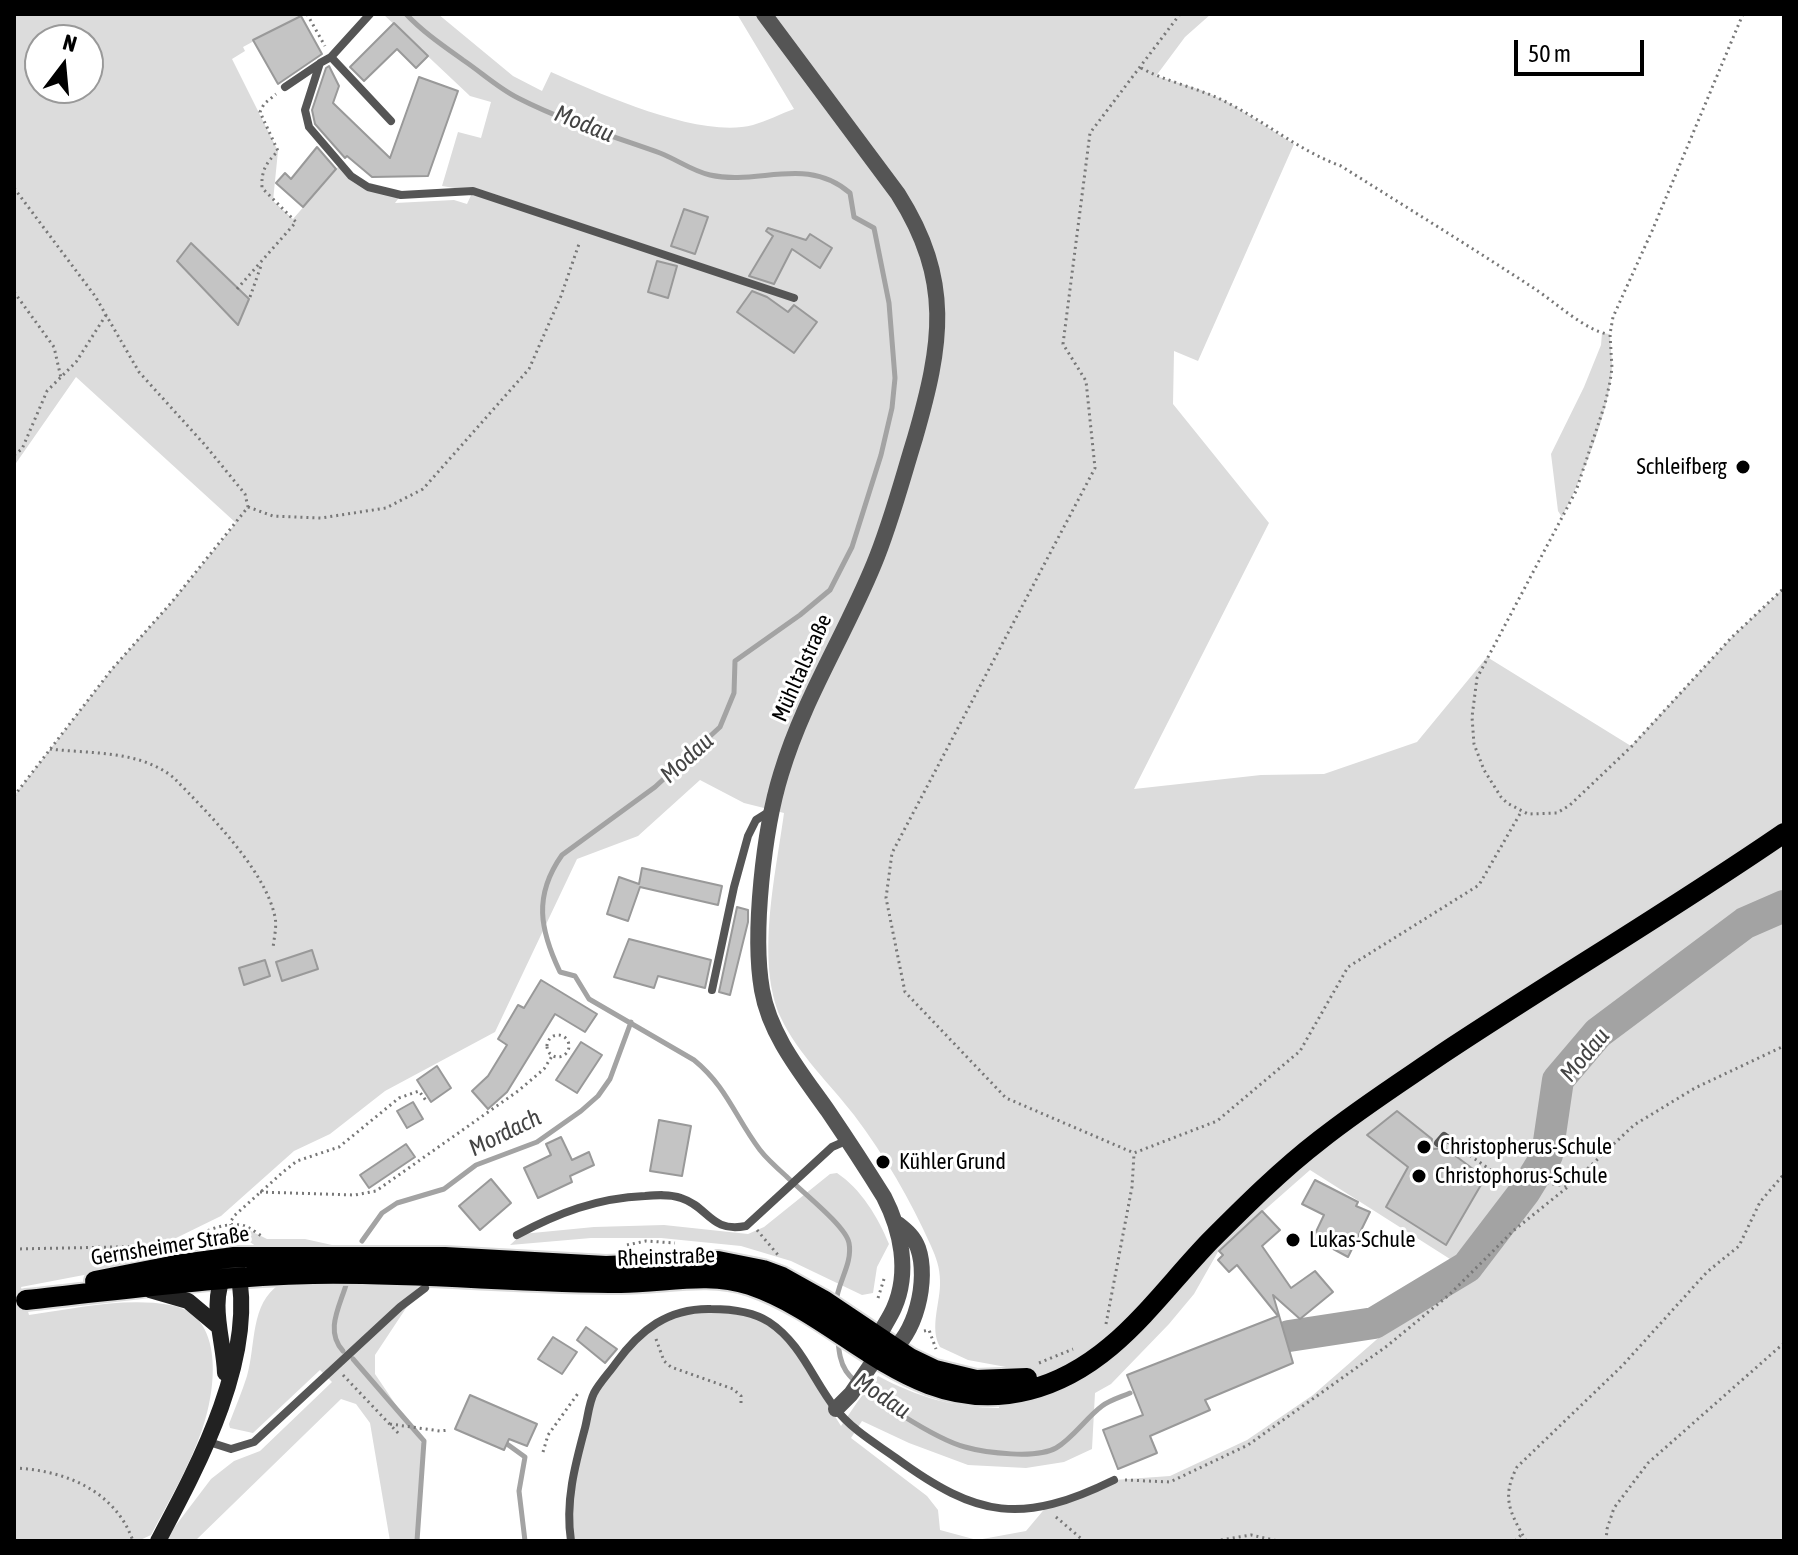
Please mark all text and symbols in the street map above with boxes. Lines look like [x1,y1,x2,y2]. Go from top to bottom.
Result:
north arrow [24,24,104,104]
scale bar [1518,24,1648,74]
text: N [60,29,80,57]
text: 50 m [1528,40,1571,67]
water label: Modau [550,99,618,149]
place label: Schleifberg [1637,454,1727,480]
marker: Schleifberg [1734,458,1752,476]
street label: Mühltalstraße [767,610,837,726]
water label: Modau [655,727,719,789]
water label: Modau [1554,1022,1616,1088]
water label: Mordach [464,1103,546,1163]
place label: Christopherus-Schule [1440,1134,1612,1160]
marker: Christopherus-Schule [1415,1138,1433,1156]
place label: Kühler Grund [899,1149,1006,1175]
marker: Kühler Grund [874,1153,892,1171]
place label: Christophorus-Schule [1435,1163,1607,1189]
marker: Christophorus-Schule [1410,1167,1428,1185]
street label: Gernsheimer Straße [89,1220,251,1272]
place label: Lukas-Schule [1309,1227,1416,1253]
marker: Lukas-Schule [1284,1231,1302,1249]
street label: Rheinstraße [617,1242,715,1272]
water label: Modau [848,1367,916,1425]

